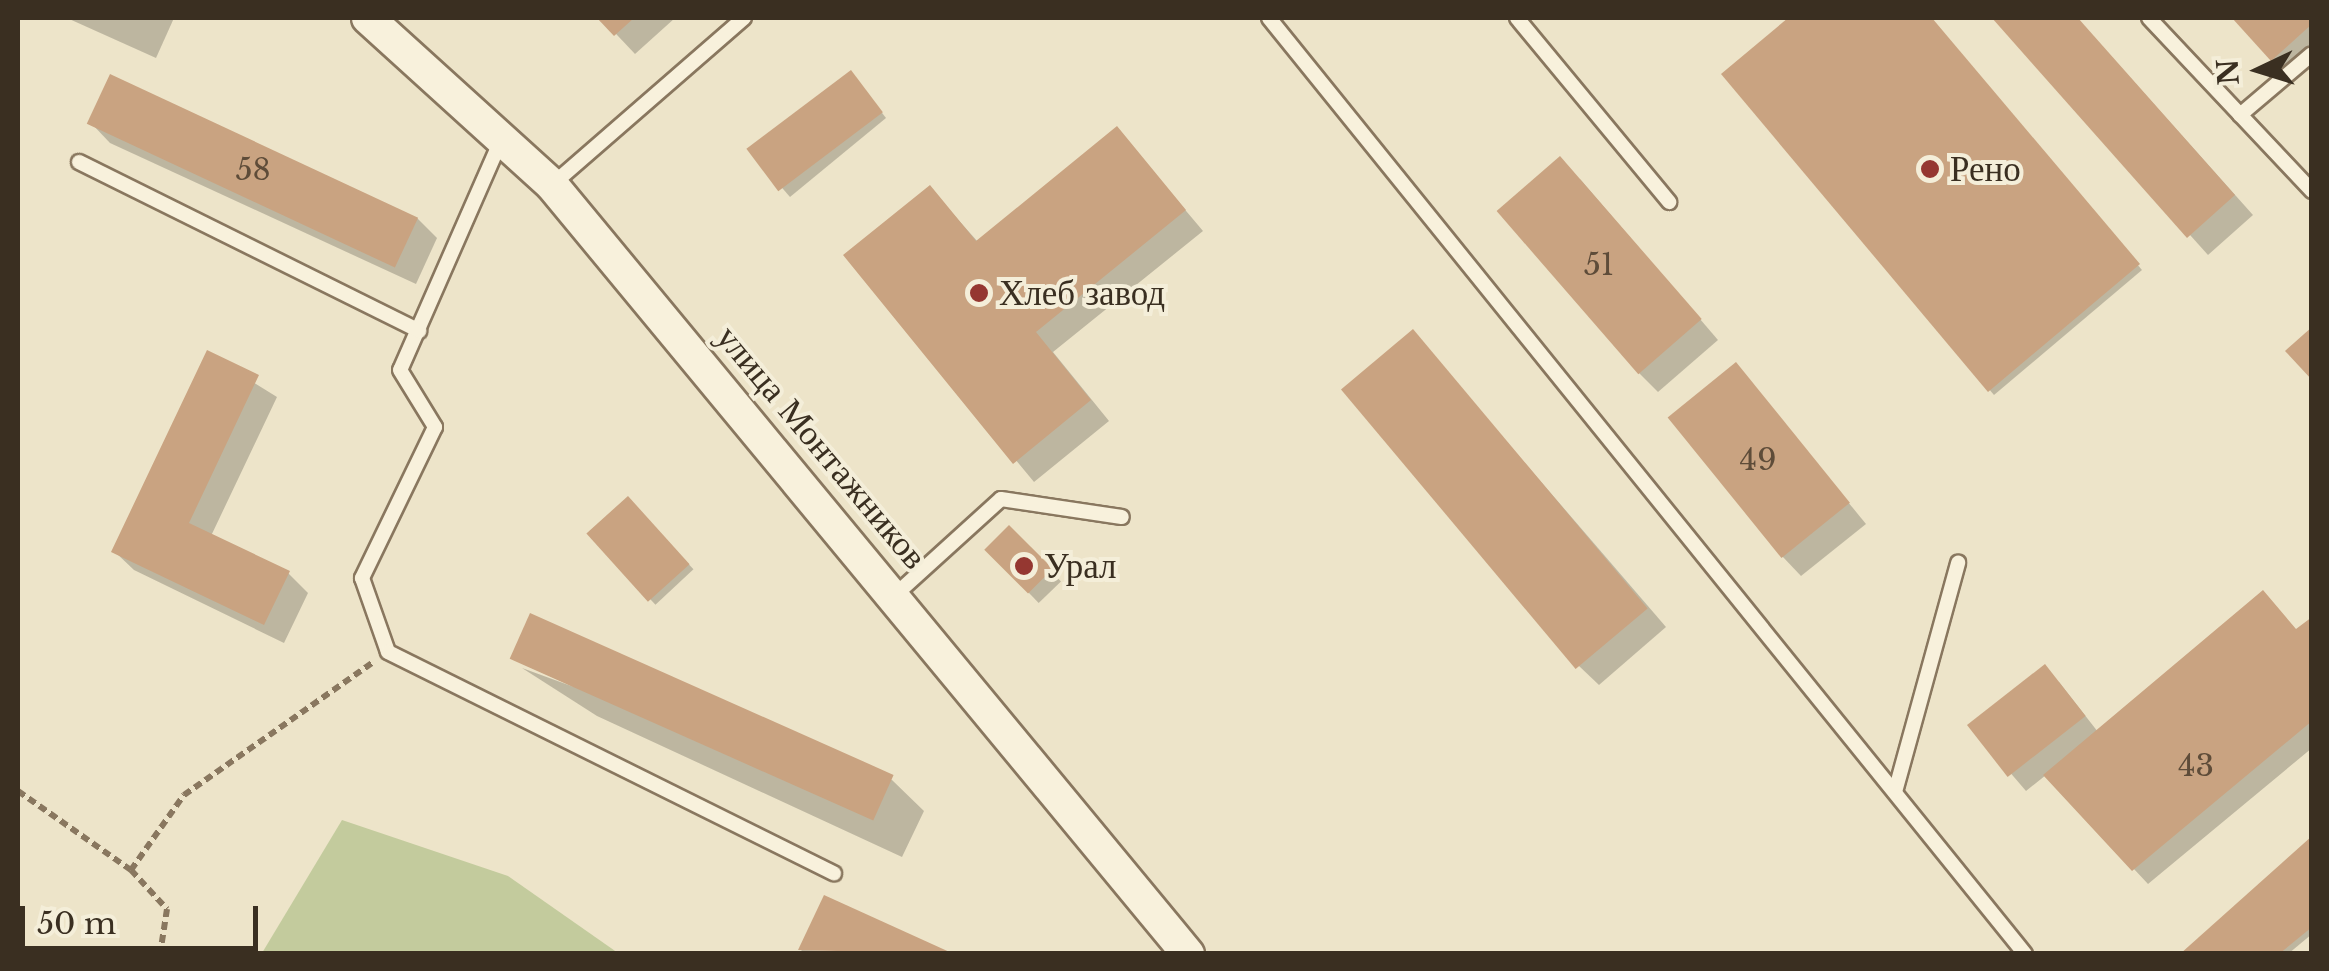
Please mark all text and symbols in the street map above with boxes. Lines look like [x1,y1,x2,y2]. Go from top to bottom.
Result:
north arrow [2209,20,2309,120]
text: N [2210,58,2247,86]
place label: Рено [1950,148,2021,190]
house number: 58 [235,152,271,188]
marker: Рено [1919,158,1941,180]
house number: 51 [1584,247,1614,283]
place label: Хлеб завод [999,272,1165,314]
marker: Хлеб завод [968,282,990,304]
street label: улица Монтажников [708,317,936,577]
house number: 49 [1740,442,1776,478]
place label: Урал [1044,545,1117,587]
marker: Урал [1013,555,1035,577]
house number: 43 [2178,748,2214,784]
scale bar [25,886,262,948]
text: 50 m [37,905,116,942]

